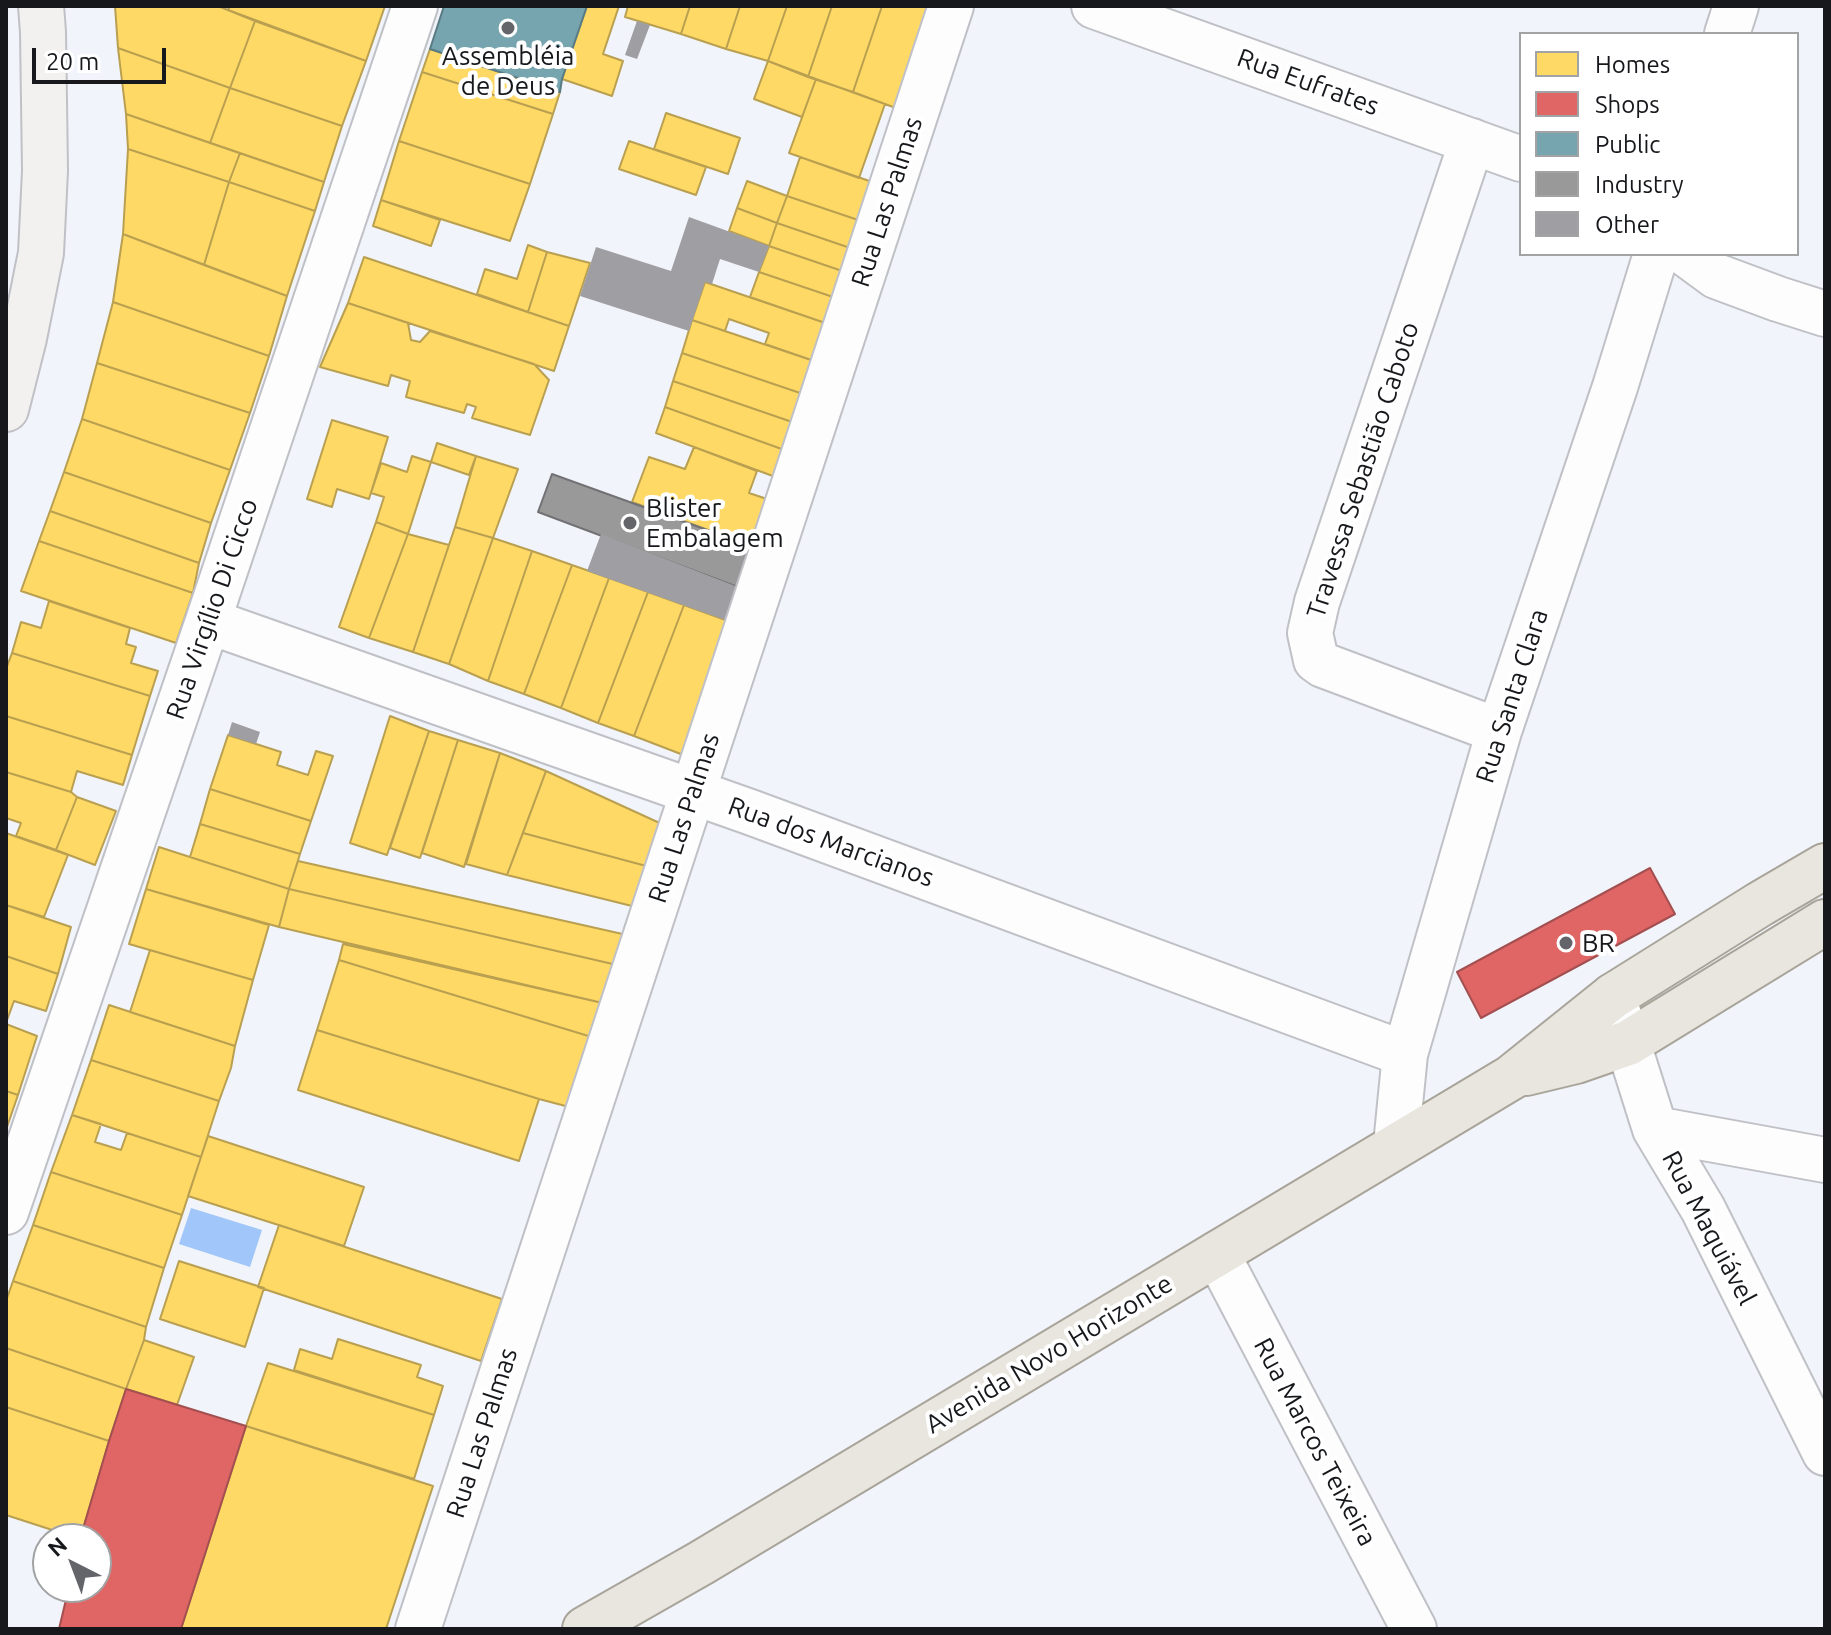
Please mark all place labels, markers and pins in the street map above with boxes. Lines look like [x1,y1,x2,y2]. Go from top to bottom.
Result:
marker: Assembléia de Deus [499,19,517,37]
place label: Assembléia de Deus [442,40,574,102]
place label: Blister Embalagem [646,492,784,554]
marker: Blister Embalagem [621,514,639,532]
place label: BR [1582,927,1615,959]
marker: BR [1557,934,1575,952]

